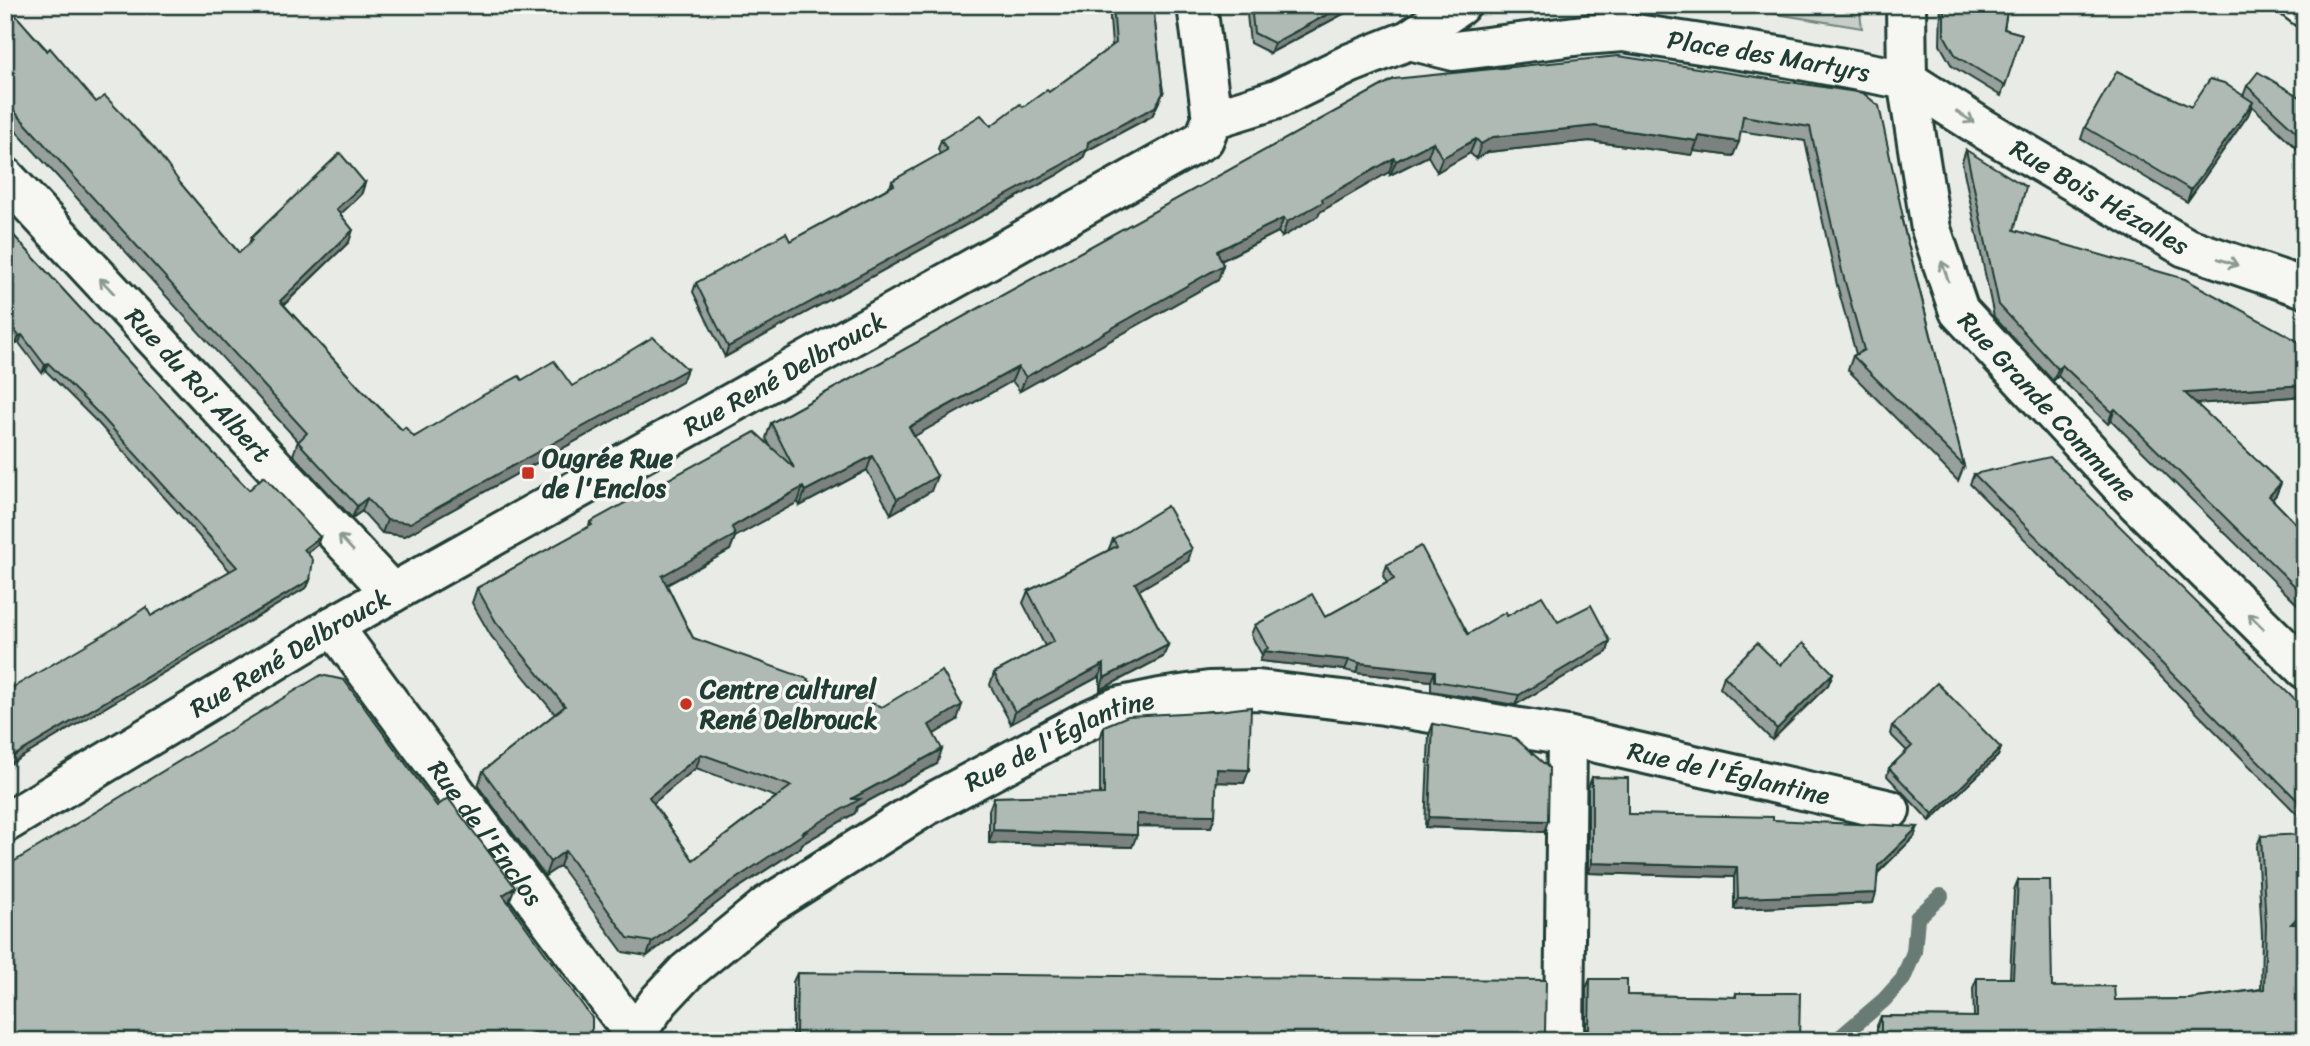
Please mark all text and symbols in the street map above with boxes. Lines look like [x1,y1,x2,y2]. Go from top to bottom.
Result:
street label: Place des Martyrs [1664,16,1874,96]
one-way arrow [1954,110,1974,124]
street label: Rue Bois Hézalles [2001,126,2199,268]
one-way arrow [2216,257,2238,269]
one-way arrow [1938,260,1950,282]
one-way arrow [99,277,115,295]
street label: Rue du Roi Albert [113,296,283,474]
street label: Rue René Delbrouck [674,298,895,449]
street label: Rue Grande Commune [1946,300,2149,513]
place label: Ougrée Rue de l'Enclos [542,435,674,511]
marker: Ougrée Rue de l'Enclos [520,465,536,481]
one-way arrow [337,535,354,552]
street label: Rue René Delbrouck [180,575,399,730]
one-way arrow [2248,613,2265,630]
place label: Centre culturel René Delbrouck [699,666,878,742]
street label: Rue de l'Églantine [956,677,1159,805]
marker: Centre culturel René Delbrouck [678,696,694,712]
street label: Rue de l'Églantine [1623,728,1835,819]
street label: Rue de l'Enclos [416,750,556,916]

